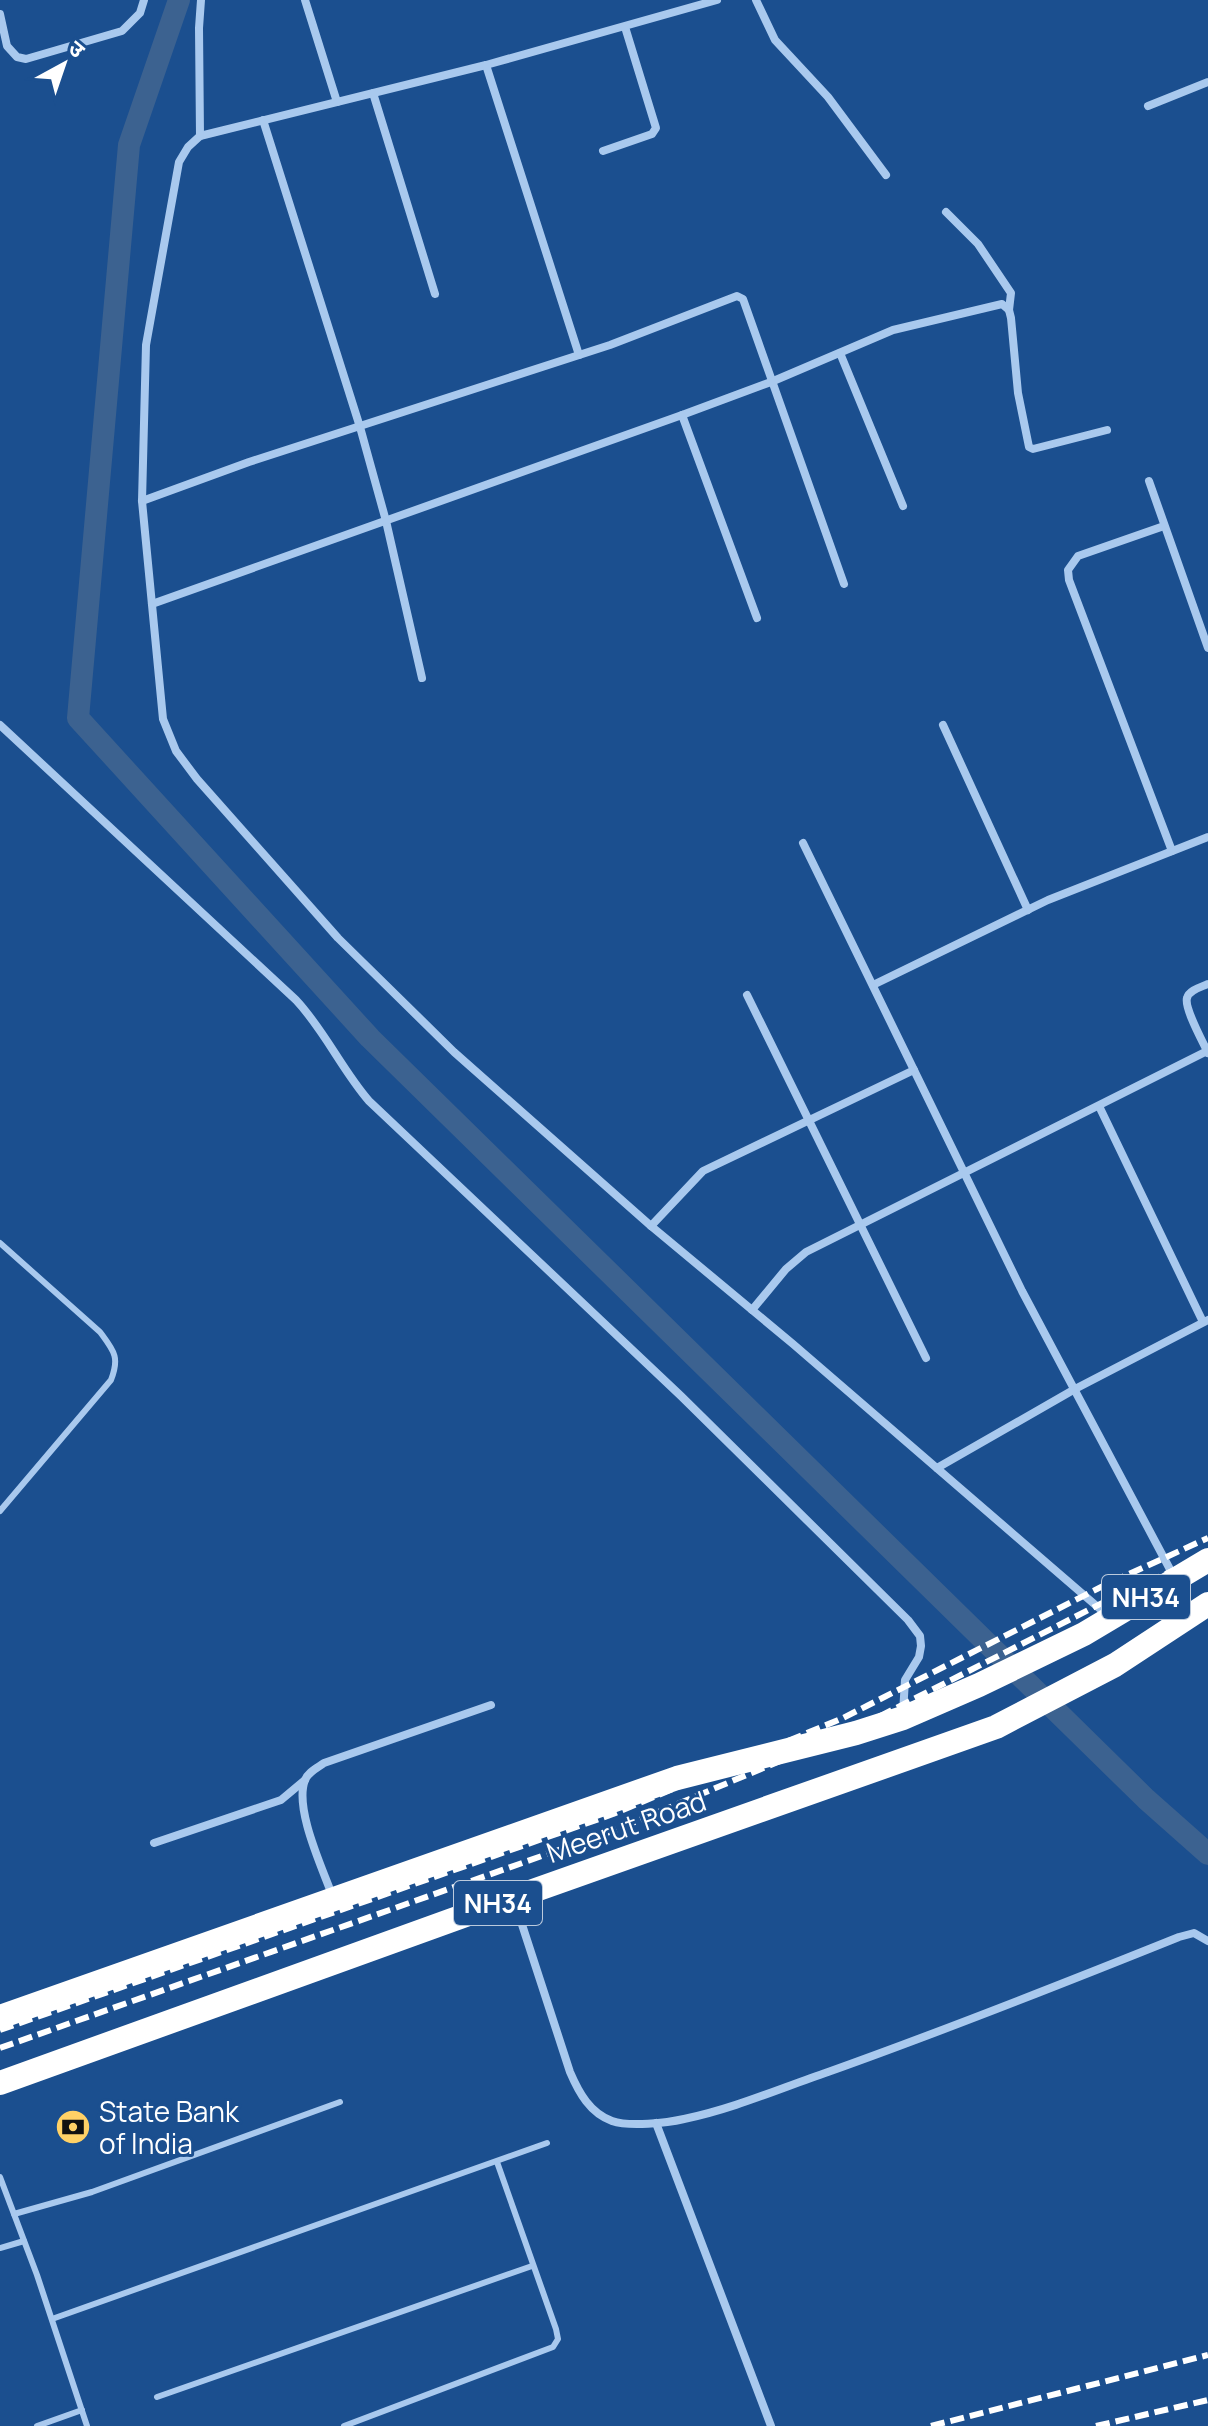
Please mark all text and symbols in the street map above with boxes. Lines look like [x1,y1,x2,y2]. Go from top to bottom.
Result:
north arrow [24,24,104,104]
text: उ [62,33,92,65]
road number: NH34 [1102,1575,1190,1619]
street label: Meerut Road [541,1781,711,1871]
road number: NH34 [454,1881,542,1925]
place label: State Bank of India [99,2092,240,2162]
bank icon: State Bank of India [54,2108,92,2146]

